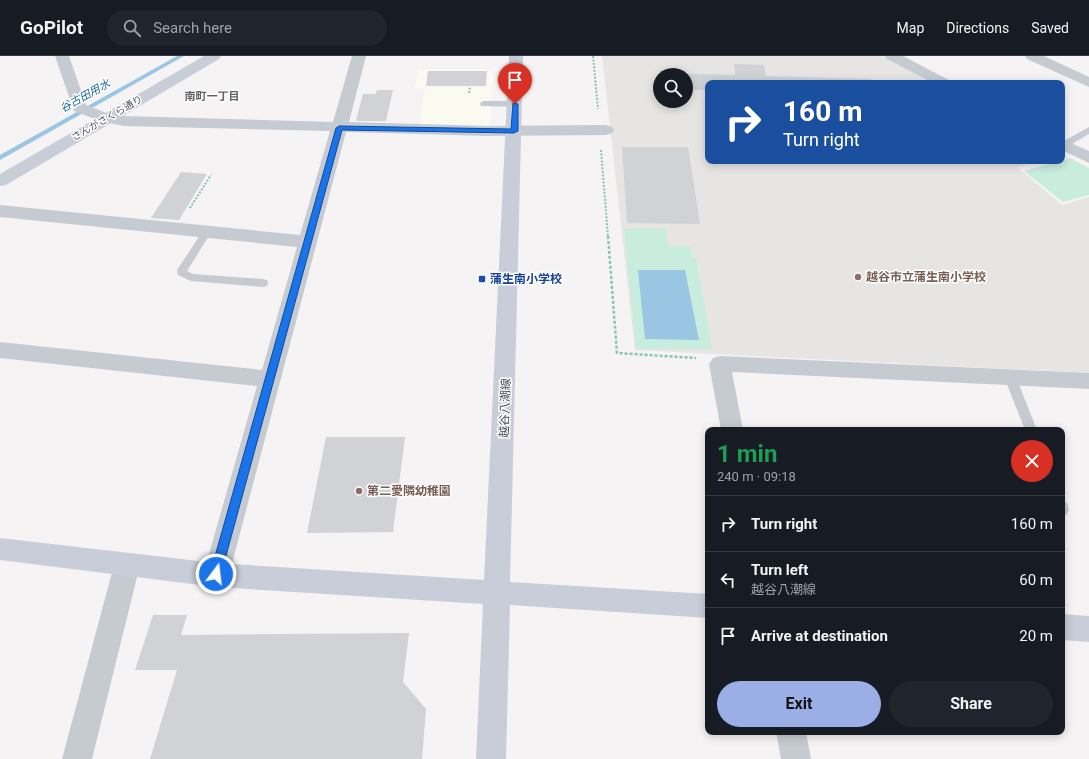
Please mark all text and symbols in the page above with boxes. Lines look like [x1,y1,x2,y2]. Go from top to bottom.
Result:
search box [107,10,387,46]
text: GoPilot [20,16,83,39]
icon: search [121,17,143,39]
text: Search here [153,19,232,37]
text: Map [897,20,924,36]
text: Directions [946,20,1009,36]
text: Saved [1031,20,1069,36]
pin [498,63,532,104]
map controls [653,68,693,108]
button: search [653,68,693,108]
icon: arrive [504,69,526,91]
water label: 谷古田用水 [58,76,113,115]
district label: 南町一丁目 [185,90,240,103]
street label: さんがさくら通り [70,93,144,143]
text: 160 m [783,95,862,128]
icon: right [717,96,769,148]
text: Turn right [783,129,860,150]
place label: 越谷市立蒲生南小学校 [866,270,986,284]
place label: 蒲生南小学校 [490,272,562,286]
marker: 越谷市立蒲生南小学校 [853,272,863,282]
marker: 蒲生南小学校 [477,274,487,284]
street label: 越谷八潮線 [497,378,513,438]
text: 1 min [717,440,777,468]
button: close [1011,440,1053,482]
text: 240 m · 09:18 [717,469,796,484]
place label: 第二愛隣幼稚園 [367,484,451,498]
marker: 第二愛隣幼稚園 [354,486,364,496]
icon: right [717,513,739,535]
text: Turn right [751,515,817,533]
text: 160 m [1011,515,1053,533]
position arrow [195,553,237,595]
text: Turn left [751,561,808,579]
icon: left [717,569,739,591]
text: 60 m [1019,571,1053,589]
text: 越谷八潮線 [751,582,816,597]
icon: arrive [717,625,739,647]
text: Arrive at destination [751,627,888,645]
text: 20 m [1019,627,1053,645]
button: Exit [717,681,881,727]
button: Share [889,681,1053,727]

